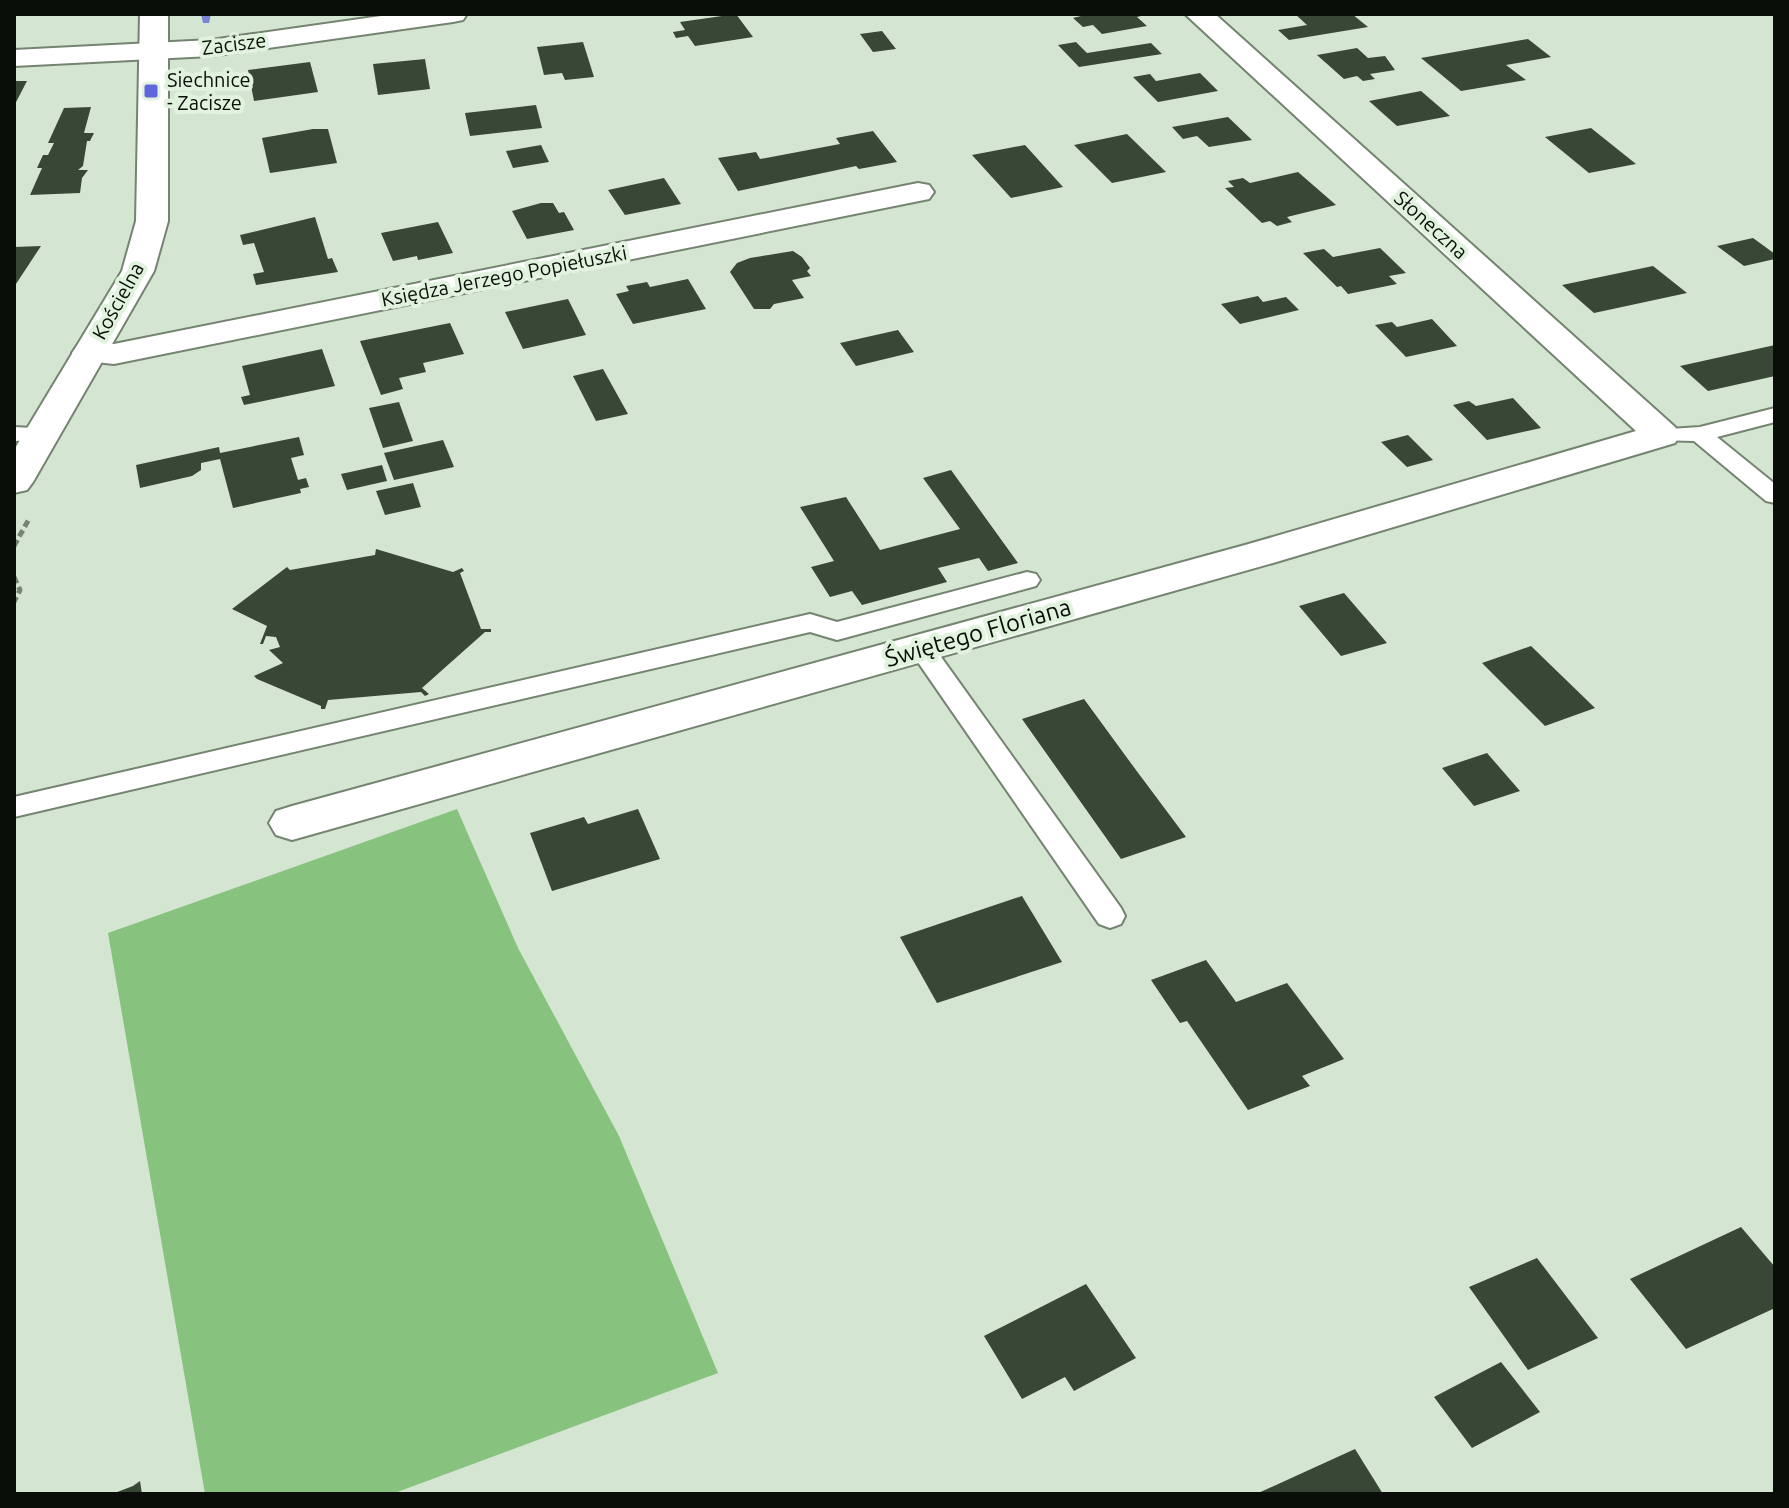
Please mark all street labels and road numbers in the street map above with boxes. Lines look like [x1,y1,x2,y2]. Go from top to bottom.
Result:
street label: Zacisze [201,28,267,59]
street label: Słoneczna [1390,186,1473,263]
street label: Księdza Jerzego Popiełuszki [379,240,629,311]
street label: Kościelna [87,258,148,343]
street label: Świętego Floriana [881,592,1074,672]

